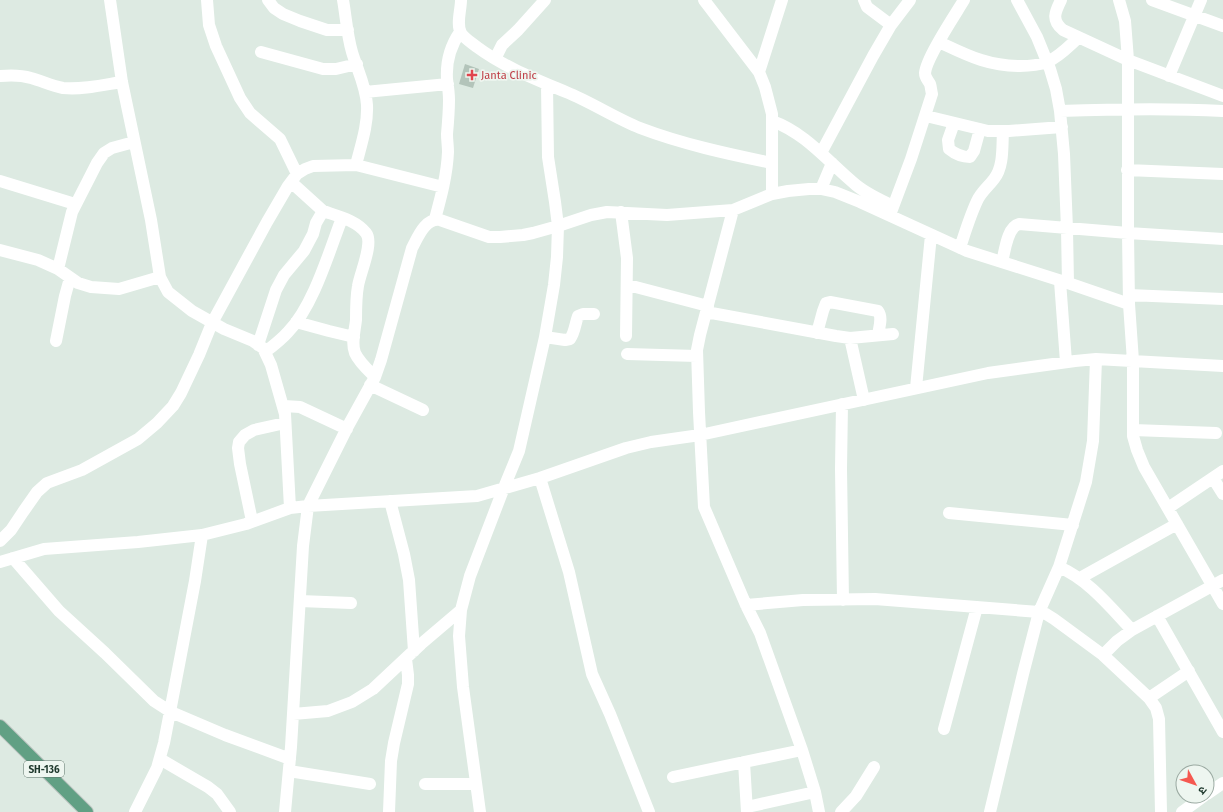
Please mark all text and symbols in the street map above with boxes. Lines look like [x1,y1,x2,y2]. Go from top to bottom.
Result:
marker: Janta Clinic [466,69,478,81]
place label: Janta Clinic [481,69,537,82]
road number: SH-136 [24,761,64,777]
north arrow [1175,764,1215,804]
text: उ [1195,783,1209,797]

